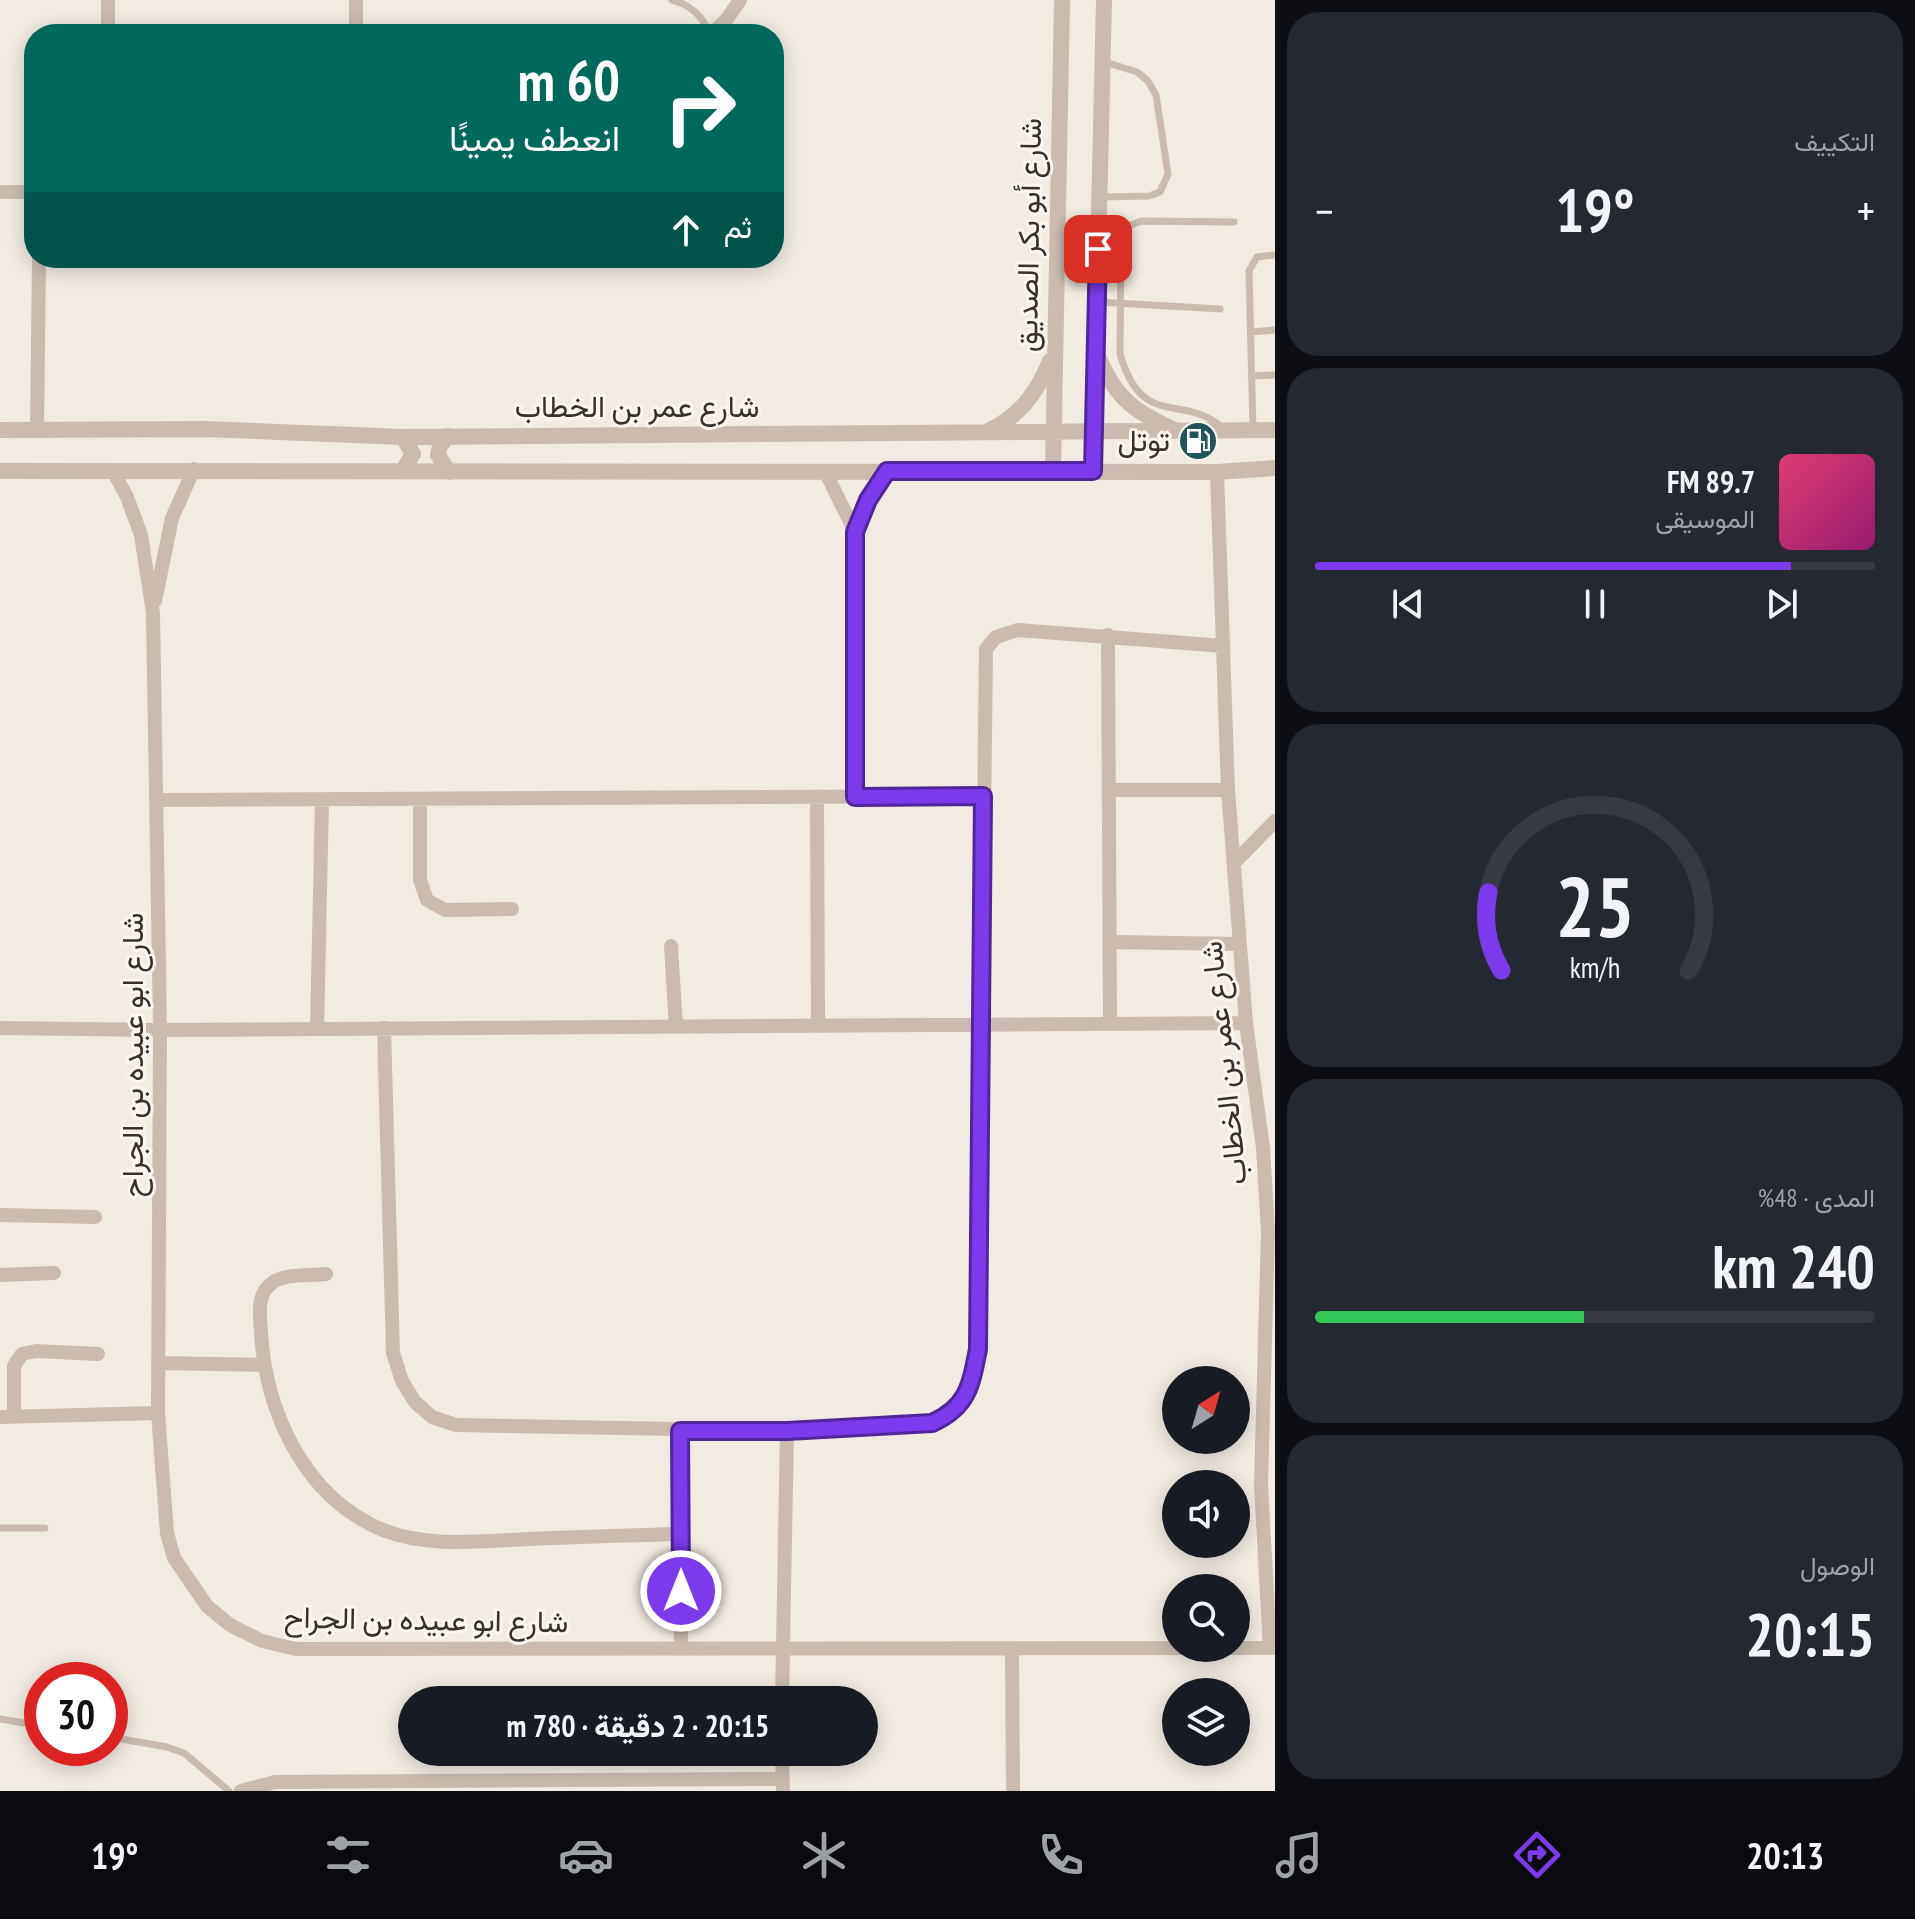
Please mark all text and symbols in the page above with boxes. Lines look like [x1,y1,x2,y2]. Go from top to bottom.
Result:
text: 60 m [518,44,620,116]
icon: right [648,56,752,160]
text: انعطف يمينًا [449,114,620,161]
street label: شارع أبو بكر الصديق [1006,118,1051,352]
text: التكييف [1794,125,1875,158]
text: 19° [1555,171,1635,249]
text: − [1315,182,1333,239]
text: + [1857,182,1875,239]
text: ثم [724,207,752,246]
icon: ahead [664,208,708,252]
pin [1064,215,1132,283]
icon: arrive [1076,227,1120,271]
street label: شارع عمر بن الخطاب [515,386,759,427]
place label: توتل [1117,420,1170,459]
fuel station icon: توتل [1177,420,1219,462]
text: 89.7 FM [1667,462,1755,501]
text: الموسيقى [1655,502,1755,535]
icon: previous [1386,582,1430,626]
icon: pause [1573,582,1617,626]
icon: next [1760,582,1804,626]
text: 25 [1555,852,1635,960]
street label: شارع ابو عبيده بن الجراح [112,913,153,1197]
street label: شارع عمر بن الخطاب [1190,939,1257,1187]
text: km/h [1570,950,1620,987]
text: المدى · 48% [1758,1181,1875,1214]
text: 240 km [1712,1227,1875,1305]
north arrow [1162,1366,1250,1454]
map controls [1162,1366,1250,1766]
button: sound [1162,1470,1250,1558]
position arrow [639,1549,723,1633]
text: الوصول [1800,1549,1875,1582]
button: search [1162,1574,1250,1662]
text: 20:15 [1745,1595,1875,1673]
street label: شارع ابو عبيده بن الجراح [283,1597,569,1642]
speed limit sign: 30 [24,1662,128,1766]
button: layers [1162,1678,1250,1766]
text: 20:15 · 2 دقيقة · 780 m [507,1706,769,1745]
icon: filters [320,1827,376,1883]
icon: car [558,1827,614,1883]
icon: climate [796,1827,852,1883]
icon: phone [1033,1827,1089,1883]
icon: music [1271,1827,1327,1883]
icon: directions [1509,1827,1565,1883]
text: 19° [91,1832,138,1879]
text: 20:13 [1746,1832,1824,1879]

